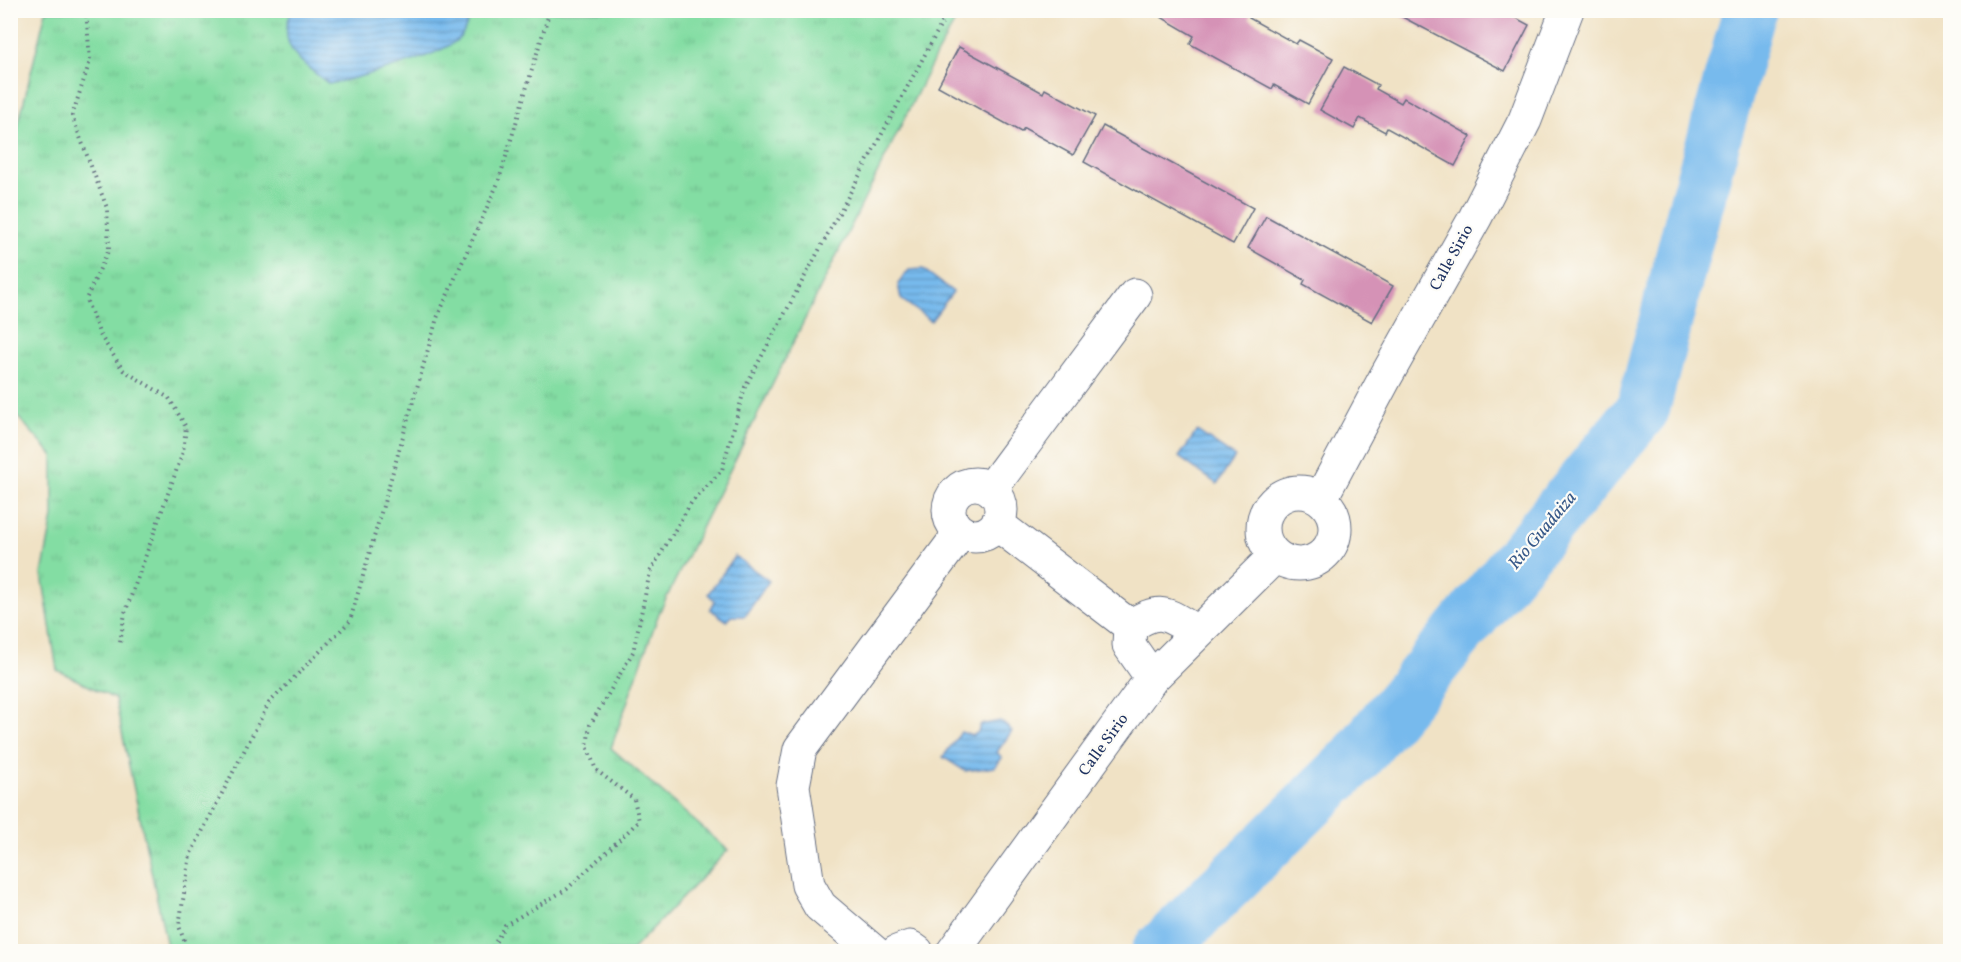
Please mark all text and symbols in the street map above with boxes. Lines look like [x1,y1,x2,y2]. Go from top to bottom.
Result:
street label: Calle Sirio [1425,221,1479,295]
water label: Rio Guadaiza [1503,487,1583,575]
street label: Calle Sirio [1074,709,1134,781]

